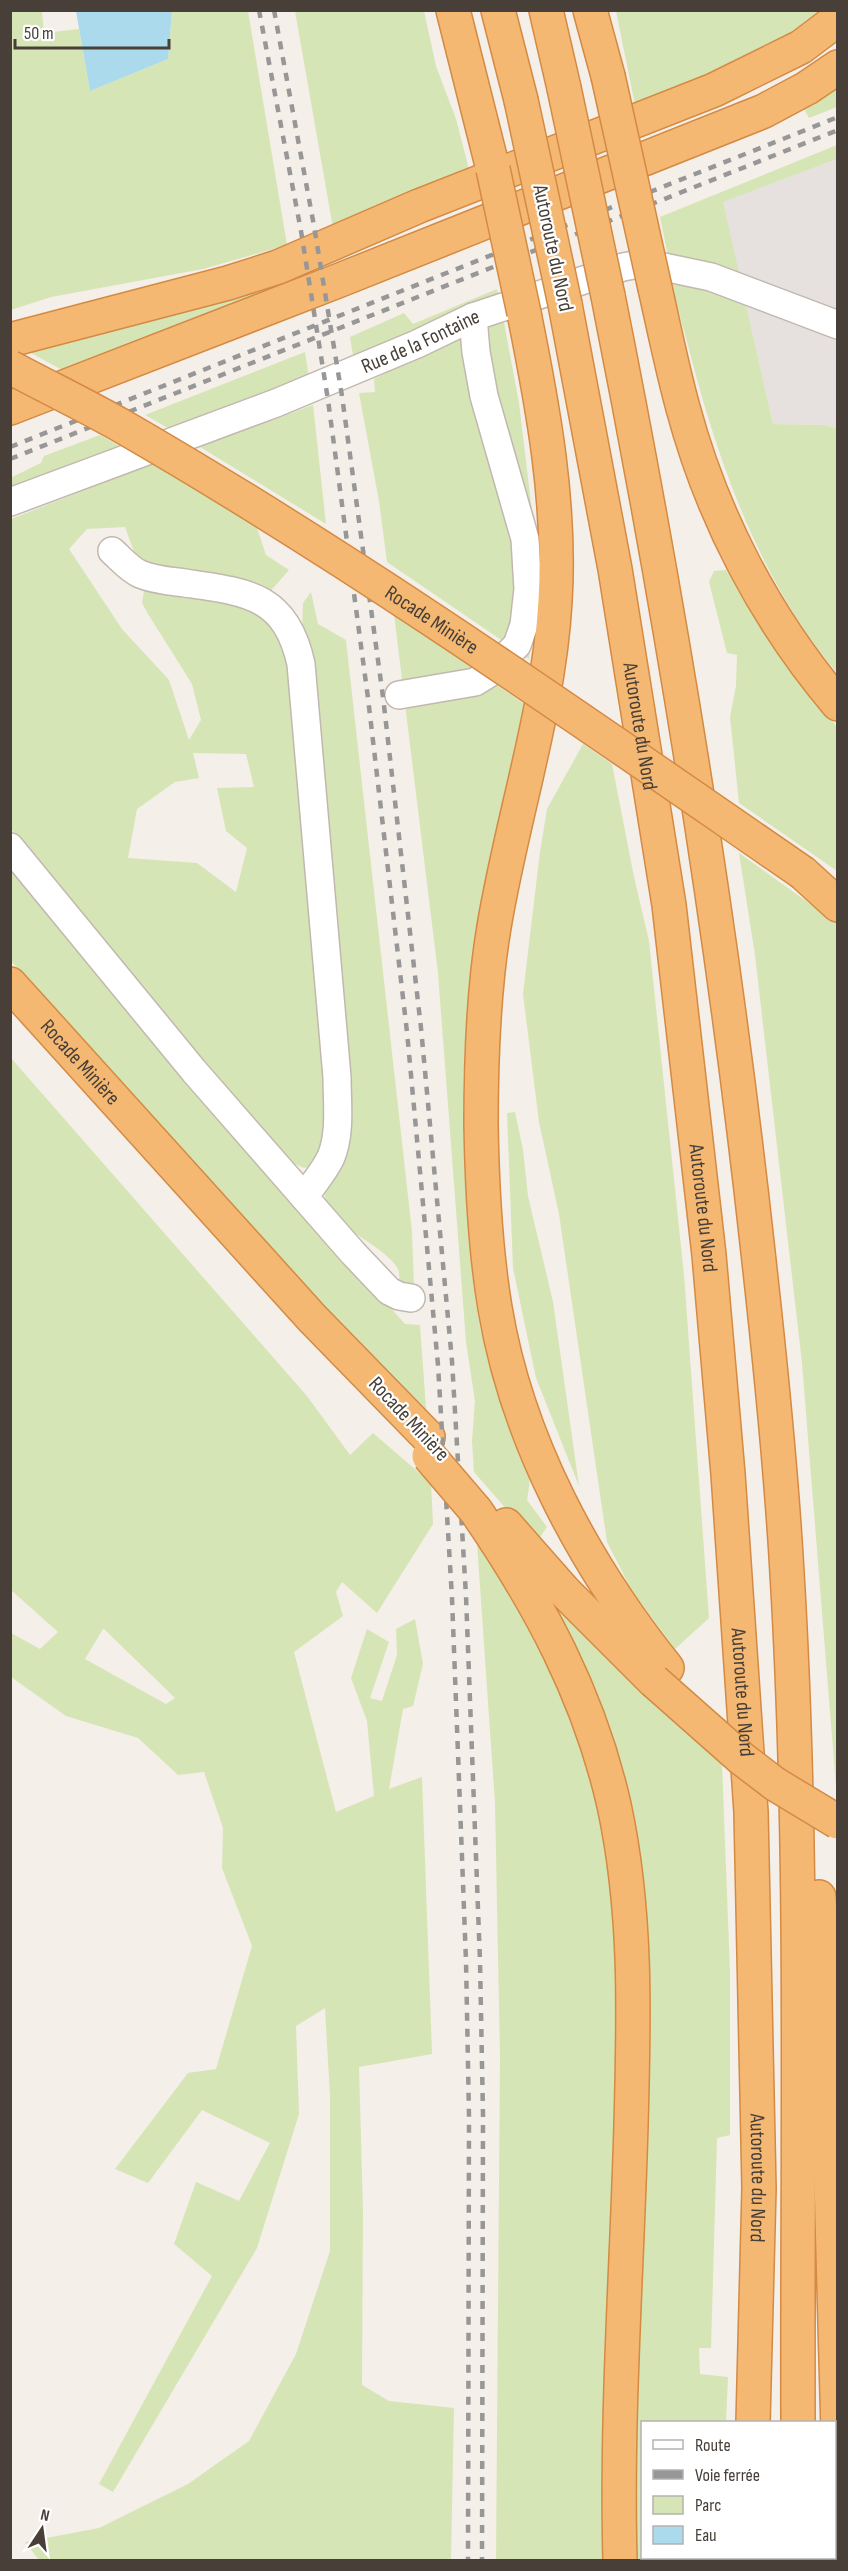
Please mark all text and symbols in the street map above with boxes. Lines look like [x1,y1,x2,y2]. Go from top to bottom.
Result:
scale bar [15,12,170,50]
text: 50 m [24,23,54,44]
street label: Autoroute du Nord [527,181,579,314]
street label: Rue de la Fontaine [357,303,483,378]
street label: Rocade Minière [380,580,483,660]
street label: Autoroute du Nord [618,660,663,792]
street label: Rocade Minière [35,1014,126,1110]
street label: Autoroute du Nord [684,1142,723,1273]
street label: Rocade Minière [363,1371,455,1467]
street label: Autoroute du Nord [726,1626,760,1758]
street label: Autoroute du Nord [745,2112,772,2243]
legend [641,2421,836,2559]
text: Route [695,2435,731,2456]
text: Voie ferrée [695,2465,760,2486]
text: Parc [695,2495,721,2516]
north arrow [12,2499,72,2559]
text: N [39,2506,51,2526]
text: Eau [695,2525,717,2546]

